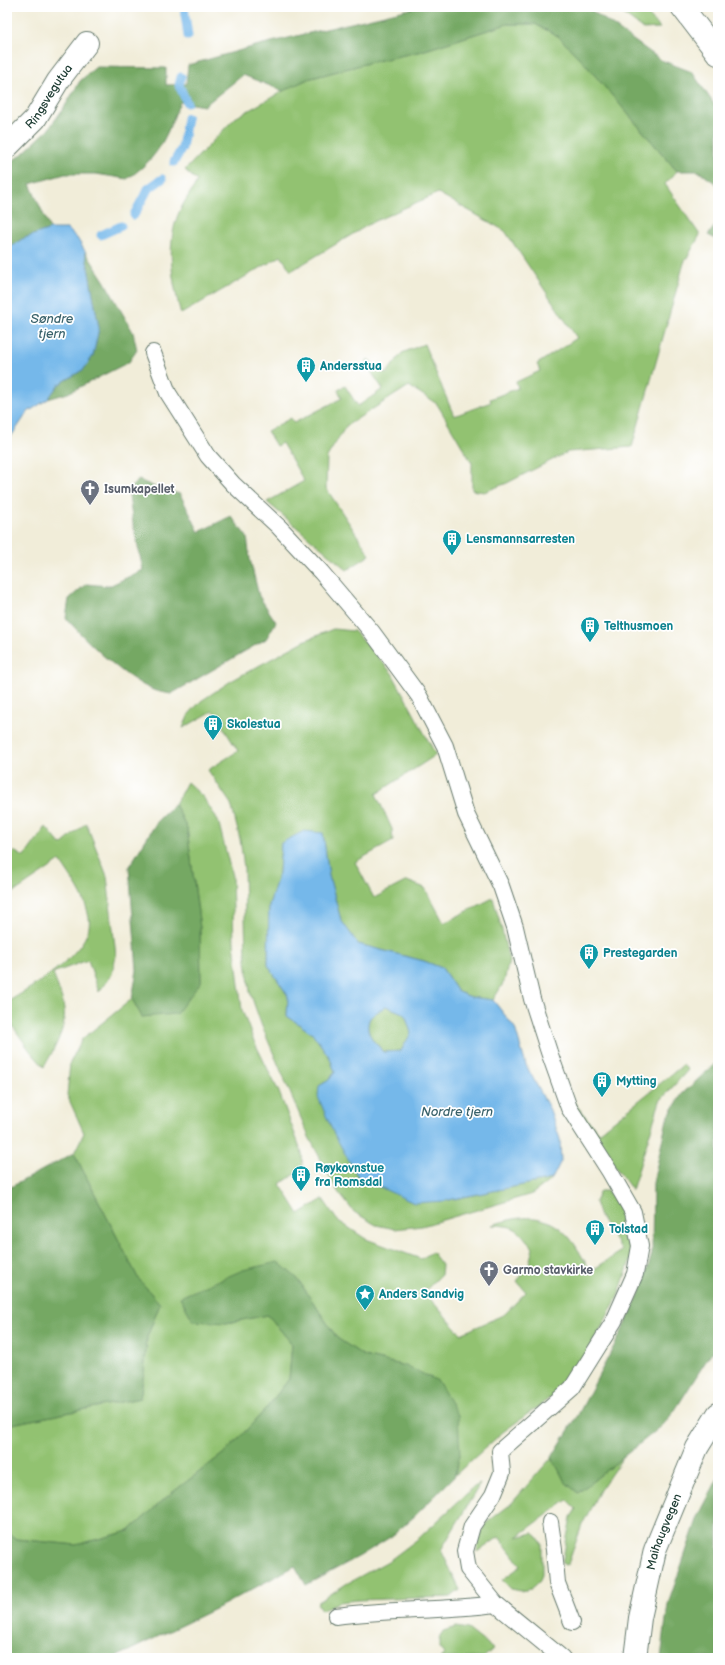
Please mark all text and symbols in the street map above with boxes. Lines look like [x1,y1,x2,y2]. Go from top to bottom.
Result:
street label: Ringsvegutua [22,61,76,132]
water label: Søndre tjern [31,311,74,342]
building icon: Andersstua [295,355,317,383]
place label: Andersstua [319,359,382,374]
church icon: Isumkapellet [79,478,101,506]
place label: Isumkapellet [104,482,175,497]
building icon: Lensmannsarresten [441,528,463,556]
place label: Lensmannsarresten [466,532,575,547]
building icon: Telthusmoen [579,615,601,643]
place label: Telthusmoen [604,619,674,634]
building icon: Skolestua [202,713,224,741]
place label: Skolestua [227,717,281,732]
building icon: Prestegarden [578,942,600,970]
place label: Prestegarden [603,946,678,961]
building icon: Mytting [591,1070,613,1098]
place label: Mytting [616,1074,657,1089]
water label: Nordre tjern [421,1104,493,1120]
place label: Røykovnstue fra Romsdal [315,1161,384,1190]
building icon: Røykovnstue fra Romsdal [290,1164,312,1192]
building icon: Tolstad [584,1218,606,1246]
place label: Tolstad [609,1222,648,1237]
church icon: Garmo stavkirke [478,1259,500,1287]
place label: Garmo stavkirke [503,1263,593,1278]
place icon: Anders Sandvig [354,1283,376,1311]
place label: Anders Sandvig [378,1287,464,1302]
street label: Maihaugvegen [643,1491,685,1571]

